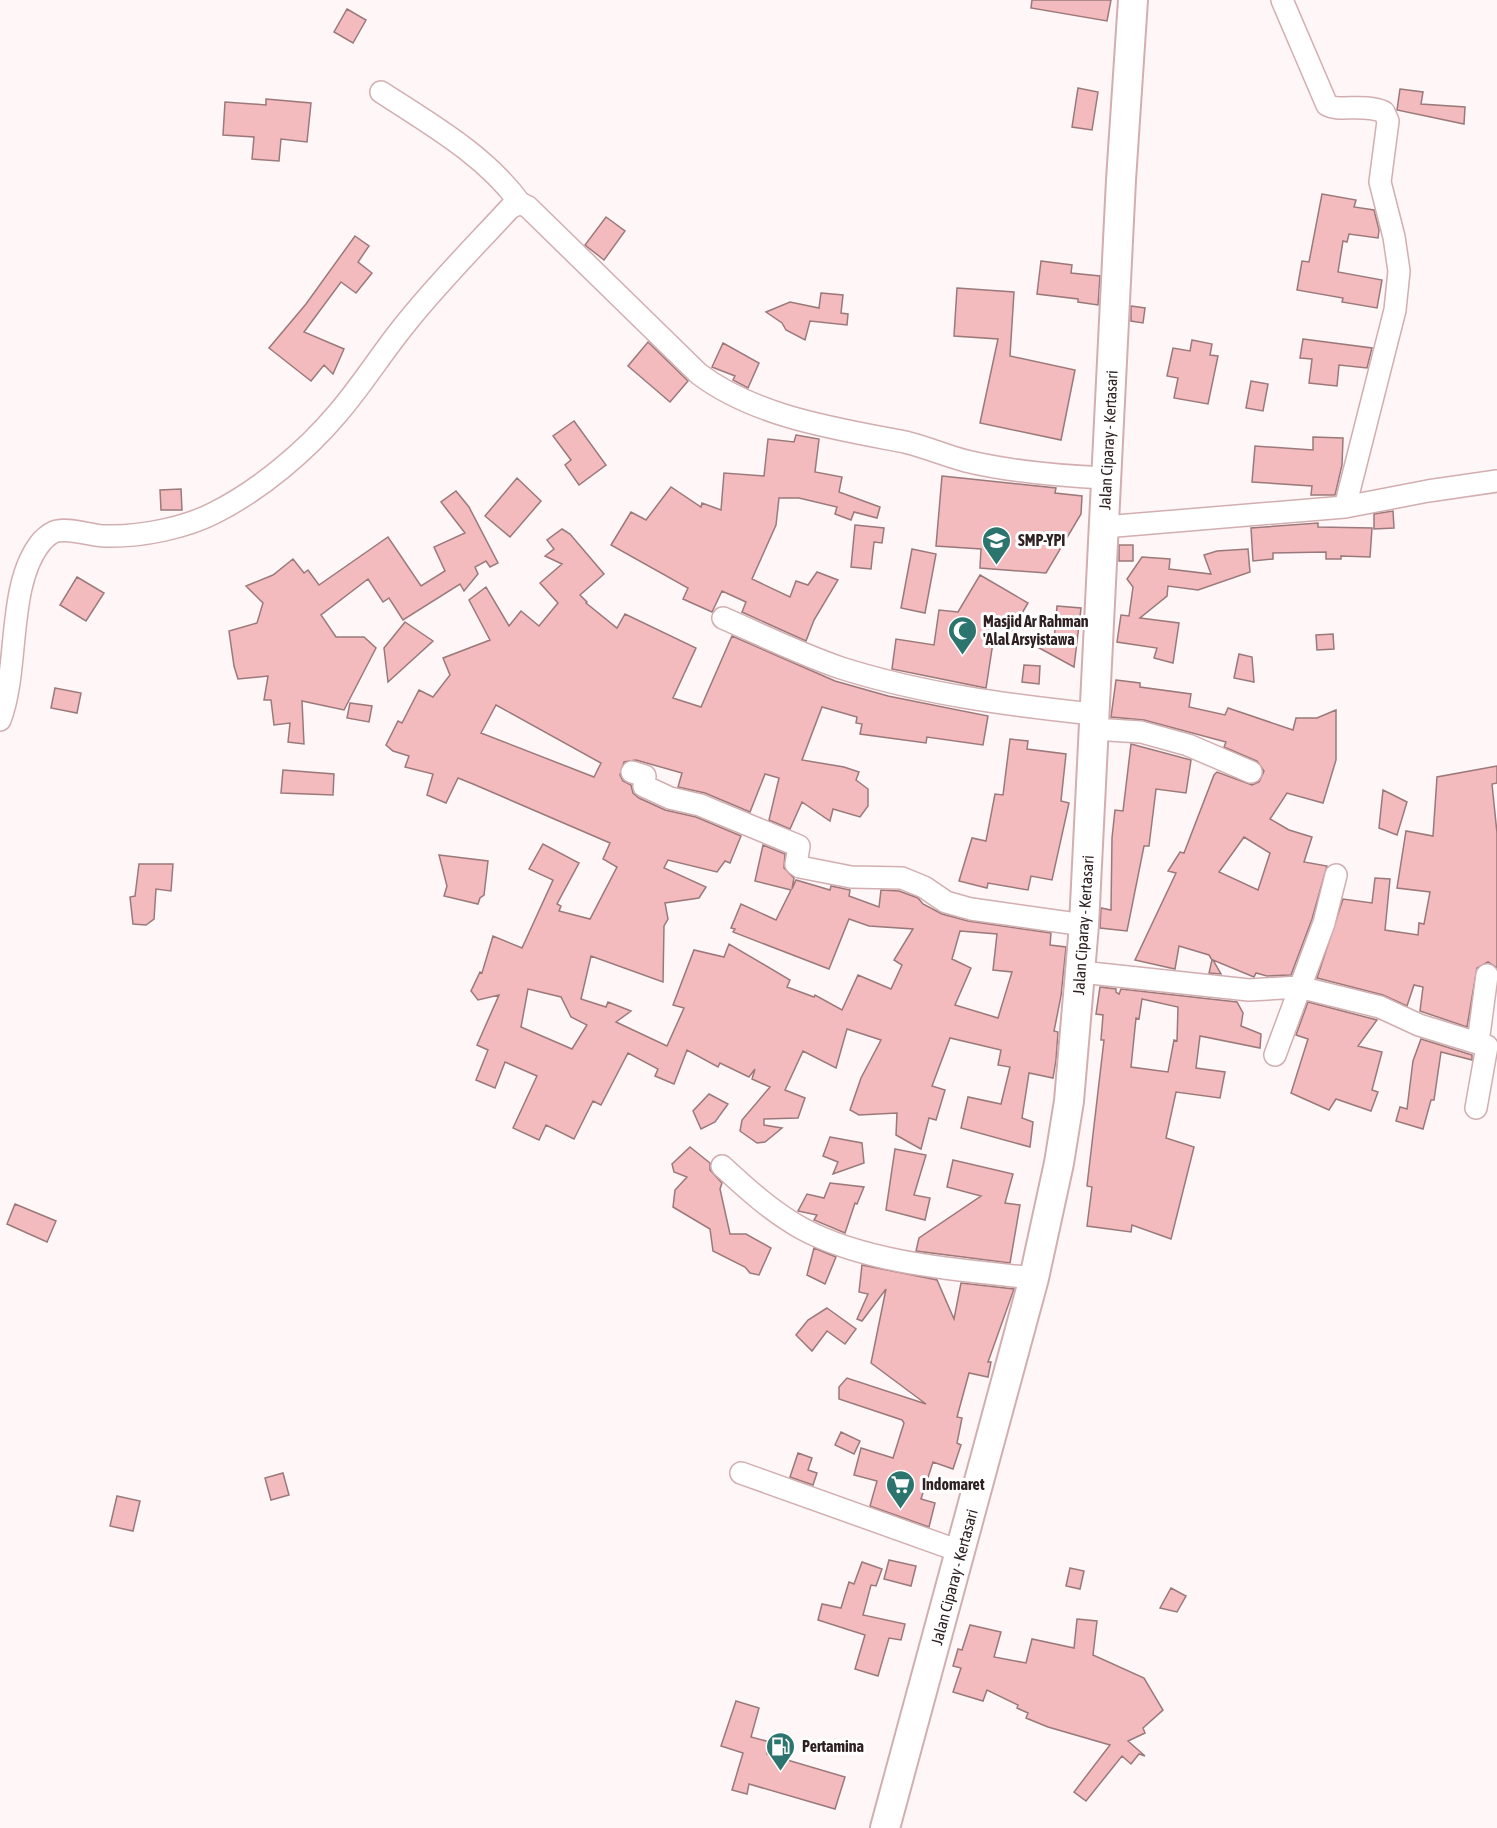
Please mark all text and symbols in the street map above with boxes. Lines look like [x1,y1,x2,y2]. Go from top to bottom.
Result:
street label: Jalan Ciparay - Kertasari [1095,370,1122,510]
school or university icon: SMP-YPI [981,524,1013,566]
place label: SMP-YPI [1018,531,1065,549]
place label: Masjid Ar Rahman 'Alal Arsyistawa [983,612,1089,648]
mosque icon: Masjid Ar Rahman 'Alal Arsyistawa [946,614,978,656]
street label: Jalan Ciparay - Kertasari [1069,855,1098,995]
supermarket icon: Indomaret [885,1468,917,1510]
place label: Indomaret [922,1475,985,1493]
street label: Jalan Ciparay - Kertasari [927,1507,982,1647]
fuel station icon: Pertamina [765,1730,797,1772]
place label: Pertamina [802,1737,864,1755]

